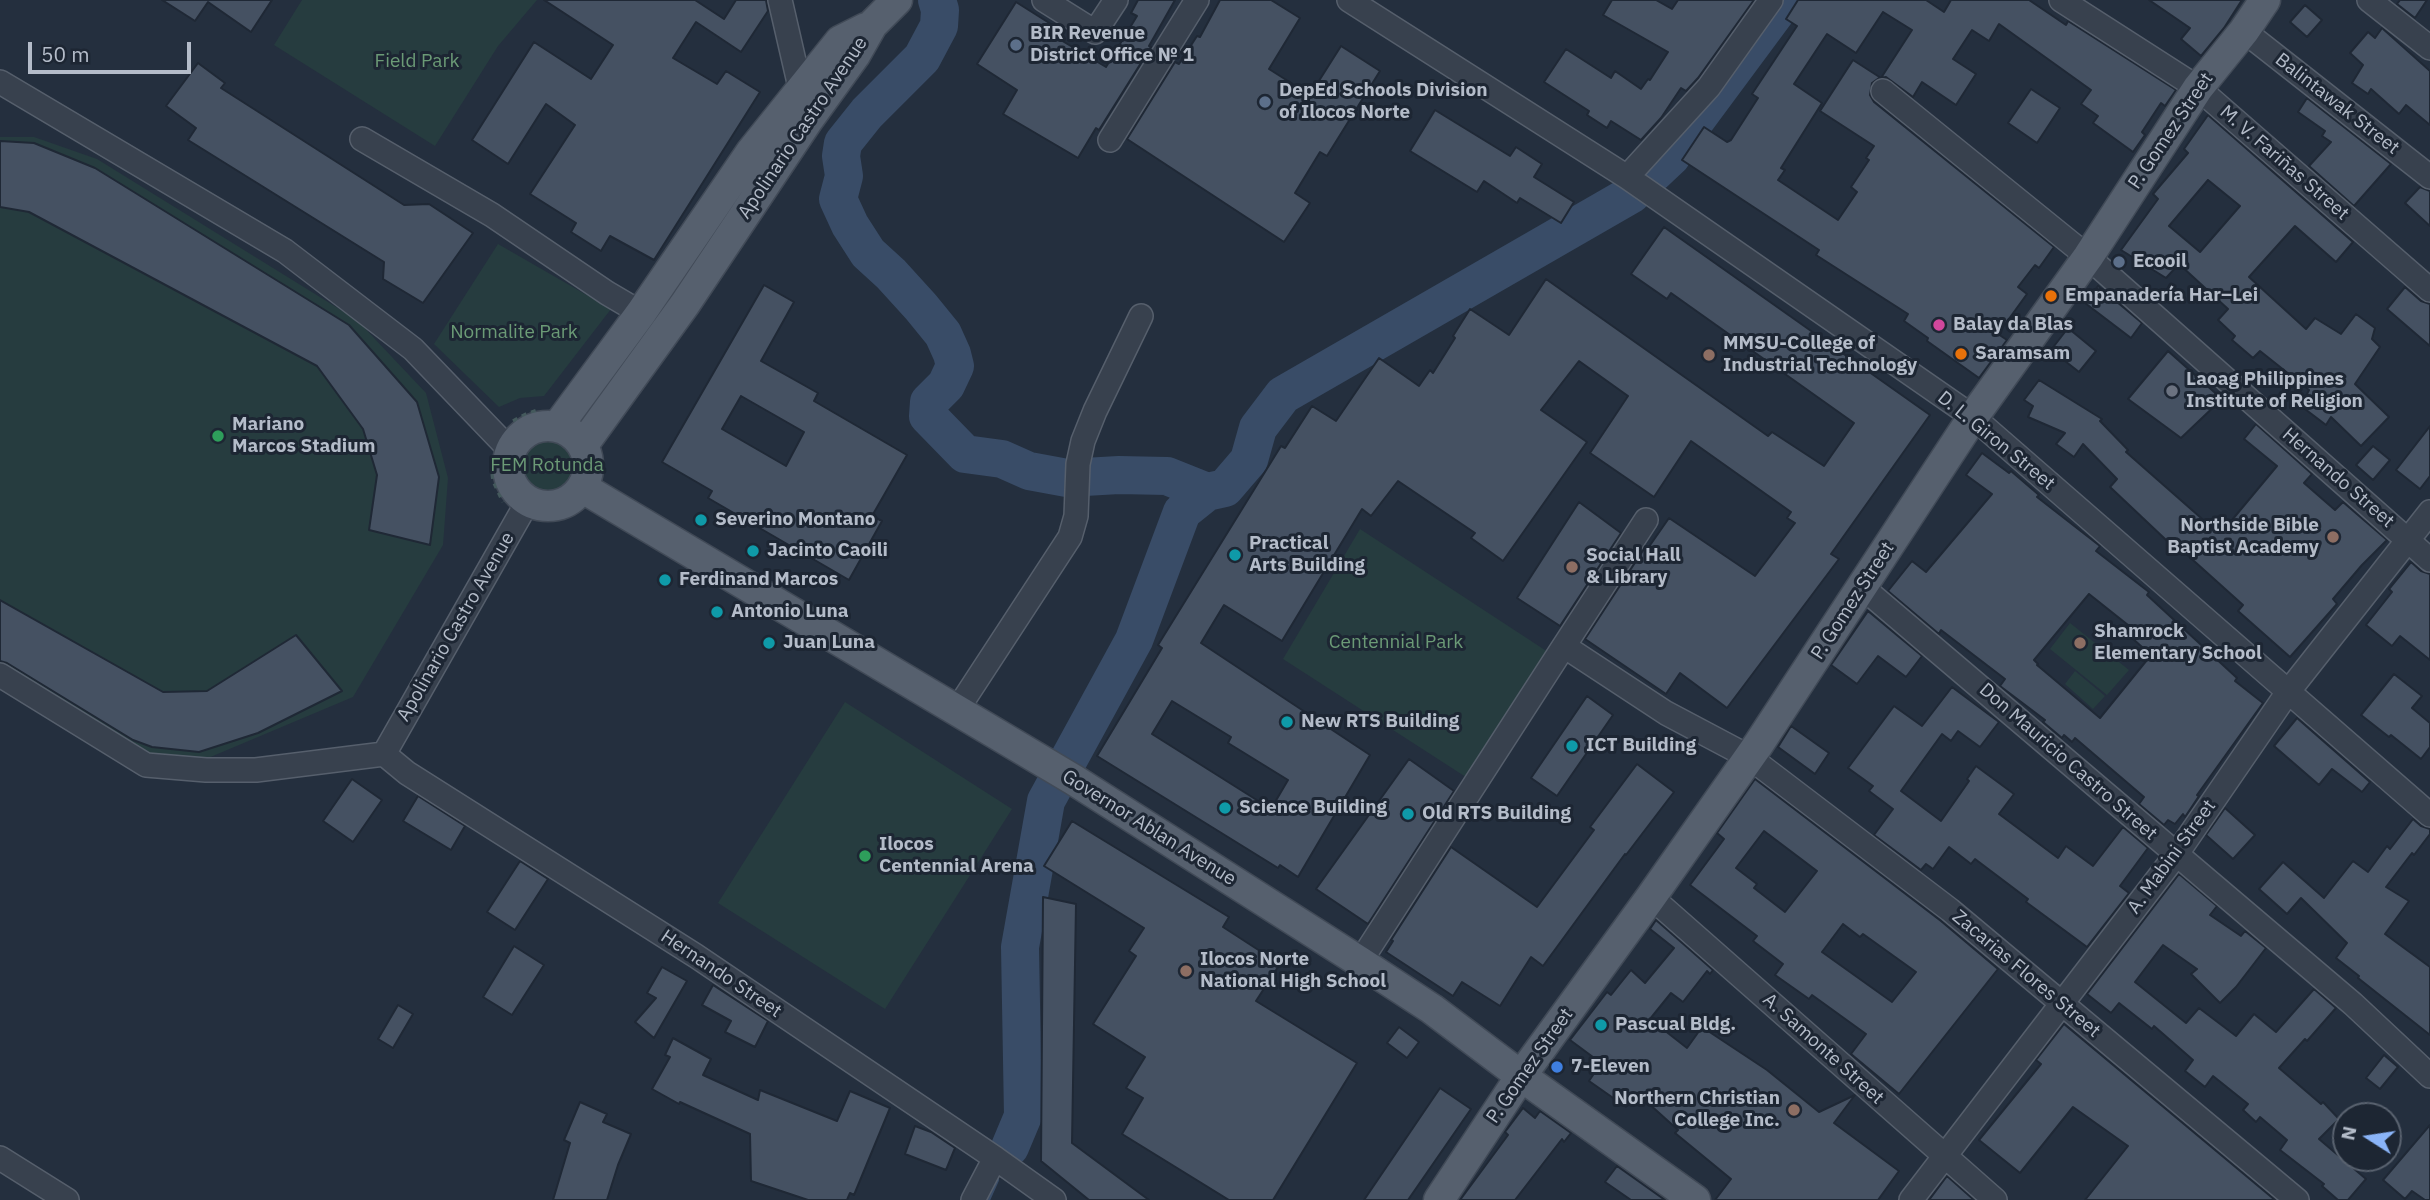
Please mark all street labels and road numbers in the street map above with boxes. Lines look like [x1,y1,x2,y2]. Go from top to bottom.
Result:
street label: Apolinario Castro Avenue [734,33,872,223]
street label: Balintawak Street [2270,48,2404,160]
street label: P. Gomez Street [2124,68,2218,194]
street label: M. V. Fariñas Street [2215,101,2353,225]
street label: D. L. Giron Street [1933,387,2059,495]
street label: Hernando Street [2277,423,2399,533]
street label: Apolinario Castro Avenue [392,528,520,726]
street label: P. Gomez Street [1807,538,1899,664]
street label: Don Mauricio Castro Street [1974,679,2162,845]
street label: Governor Ablan Avenue [1058,765,1240,891]
street label: A. Mabini Street [2123,795,2221,919]
street label: Zacarias Flores Street [1947,905,2105,1043]
street label: Hernando Street [656,925,786,1023]
street label: A. Samonte Street [1758,989,1888,1109]
street label: P. Gomez Street [1482,1004,1578,1128]

